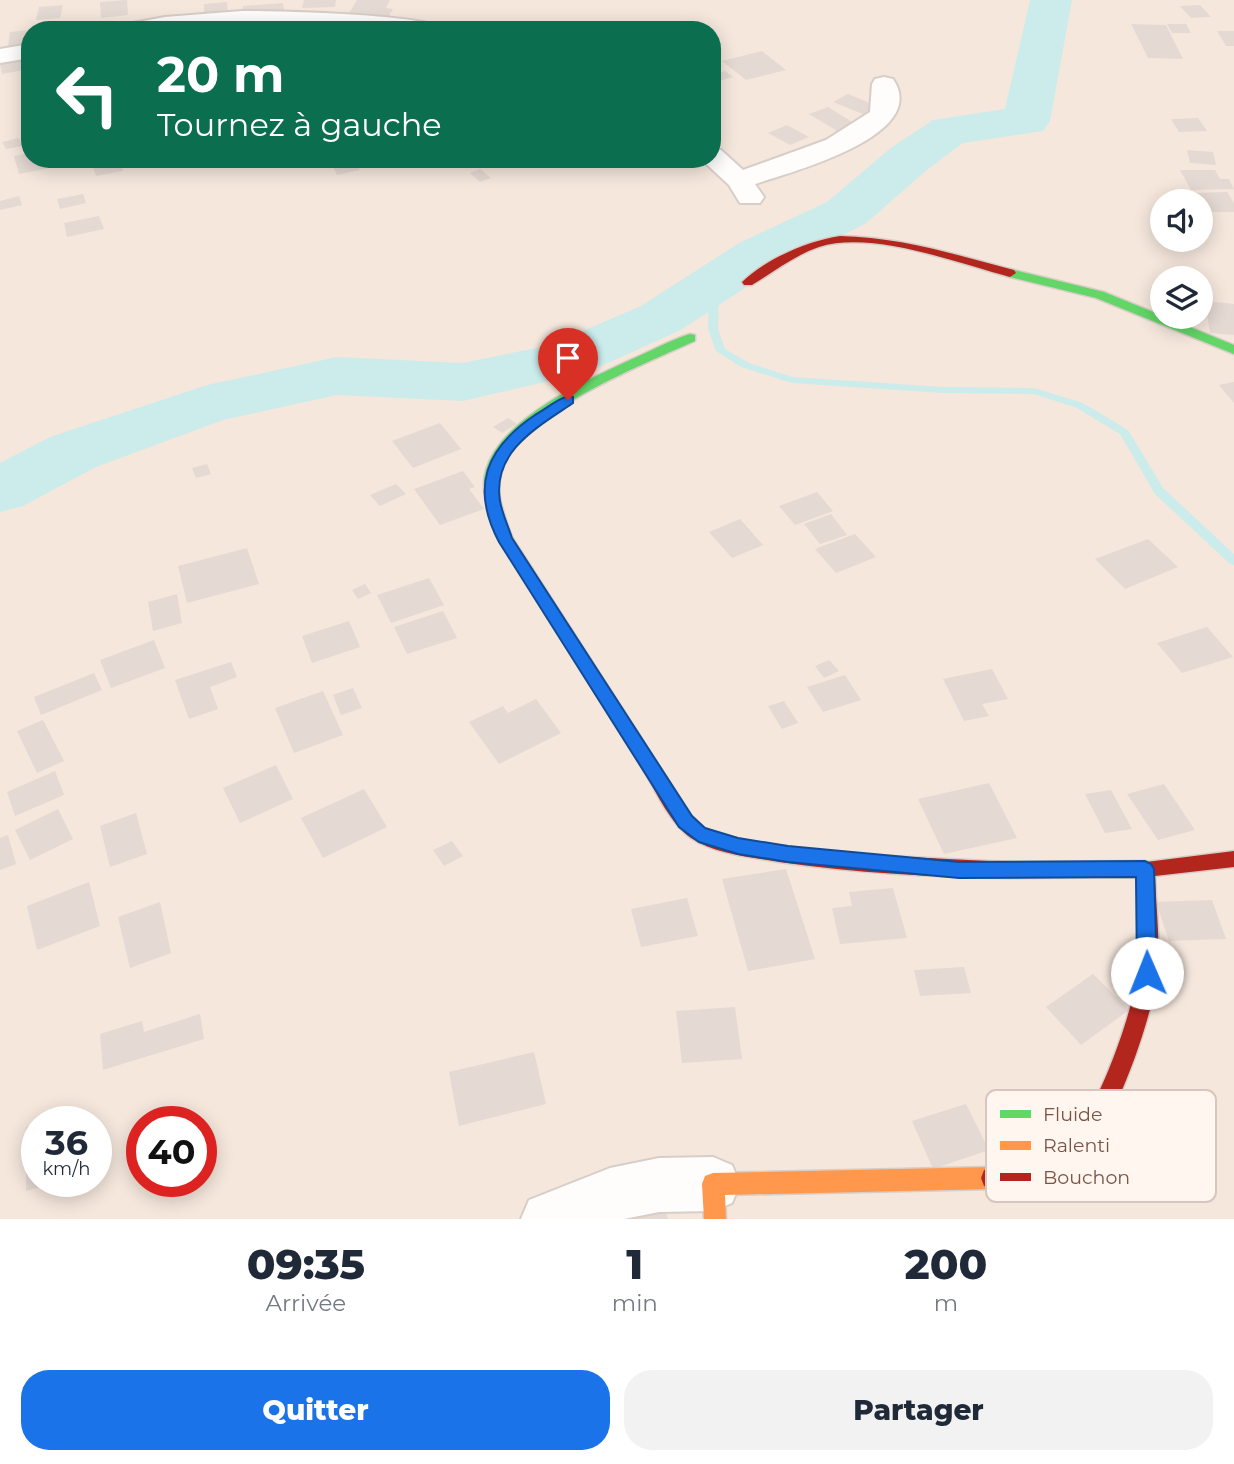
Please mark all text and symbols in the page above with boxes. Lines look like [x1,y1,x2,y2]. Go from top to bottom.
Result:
text: 20 m [157,45,284,104]
icon: left [42,49,133,140]
text: Tournez à gauche [157,105,442,144]
map controls [1150,189,1213,329]
button: sound [1150,189,1213,252]
button: layers [1150,266,1213,329]
pin [538,328,598,400]
icon: arrive [549,339,587,377]
position arrow [1110,936,1184,1010]
legend [986,1090,1216,1202]
text: Fluide [1043,1103,1102,1126]
speed limit sign: 40 [126,1106,217,1197]
text: 36 [45,1121,88,1164]
text: Ralenti [1043,1134,1110,1157]
text: km/h [42,1158,91,1180]
text: Bouchon [1043,1166,1130,1189]
text: 09:35 [247,1238,365,1290]
text: 1 [626,1238,643,1290]
text: 200 [905,1238,987,1290]
text: Arrivée [266,1289,346,1317]
text: min [612,1289,658,1317]
text: m [934,1289,958,1317]
button: Quitter [21,1370,610,1450]
button: Partager [624,1370,1213,1450]

